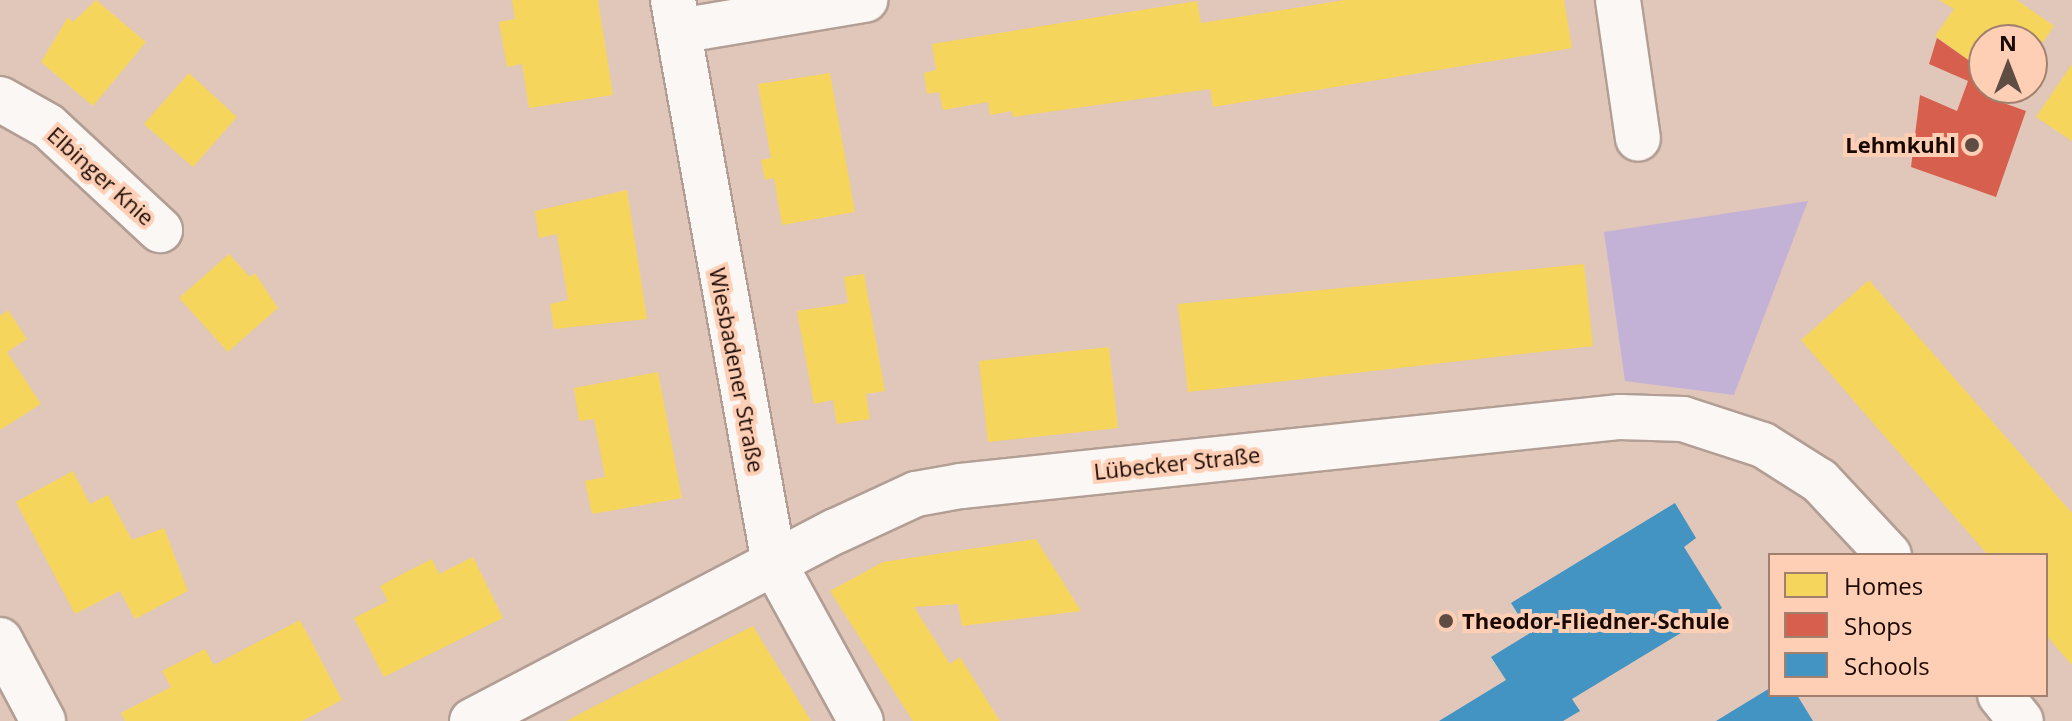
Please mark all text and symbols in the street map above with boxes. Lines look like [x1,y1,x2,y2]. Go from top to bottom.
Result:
north arrow [1968,24,2048,104]
text: N [1999,27,2017,57]
street label: Elbinger Knie [42,121,160,231]
place label: Lehmkuhl [1845,132,1956,158]
marker: Lehmkuhl [1963,136,1981,154]
street label: Wiesbadener Straße [704,265,770,475]
street label: Lübecker Straße [1093,441,1261,485]
legend [1768,553,2048,697]
text: Homes [1844,569,1923,602]
place label: Theodor-Fliedner-Schule [1462,608,1729,634]
text: Shops [1844,609,1912,642]
marker: Theodor-Fliedner-Schule [1437,612,1455,630]
text: Schools [1844,649,1930,682]

